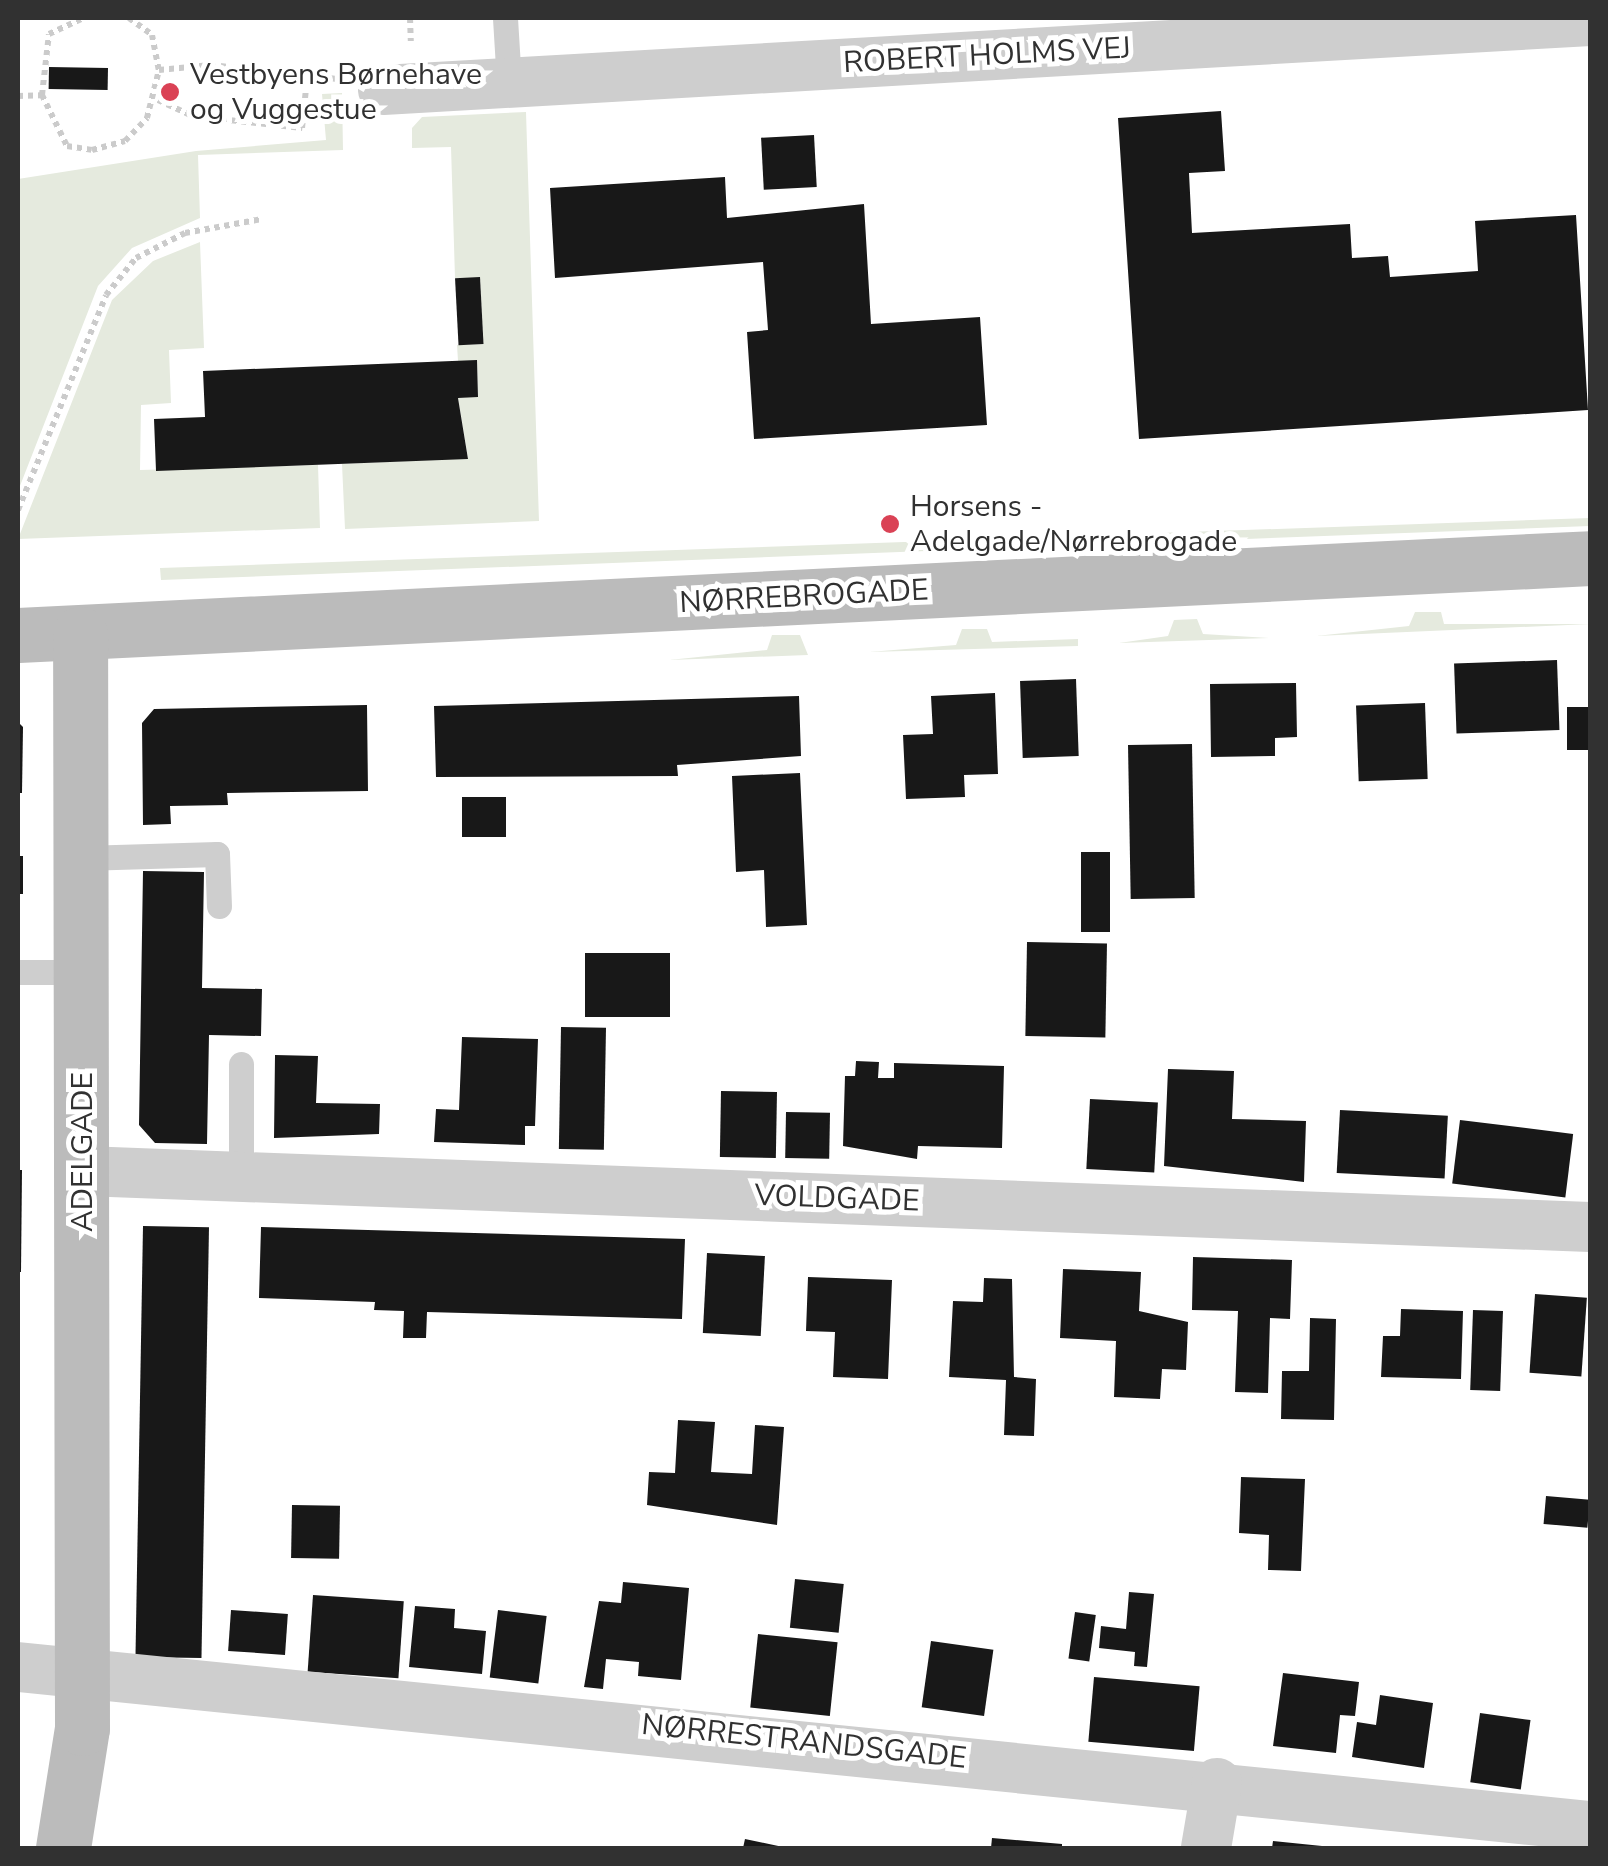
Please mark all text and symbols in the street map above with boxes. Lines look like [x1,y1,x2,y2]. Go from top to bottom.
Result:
street label: ROBERT HOLMS VEJ [842,30,1132,82]
place label: Vestbyens Børnehave og Vuggestue [190,57,482,128]
marker: Vestbyens Børnehave og Vuggestue [159,81,181,103]
place label: Horsens - Adelgade/Nørrebrogade [910,489,1237,560]
marker: Horsens - Adelgade/Nørrebrogade [879,513,901,535]
street label: NØRREBROGADE [679,572,929,622]
street label: ADELGADE [65,1072,101,1232]
street label: VOLDGADE [754,1178,920,1220]
street label: NØRRESTRANDSGADE [640,1707,968,1777]

